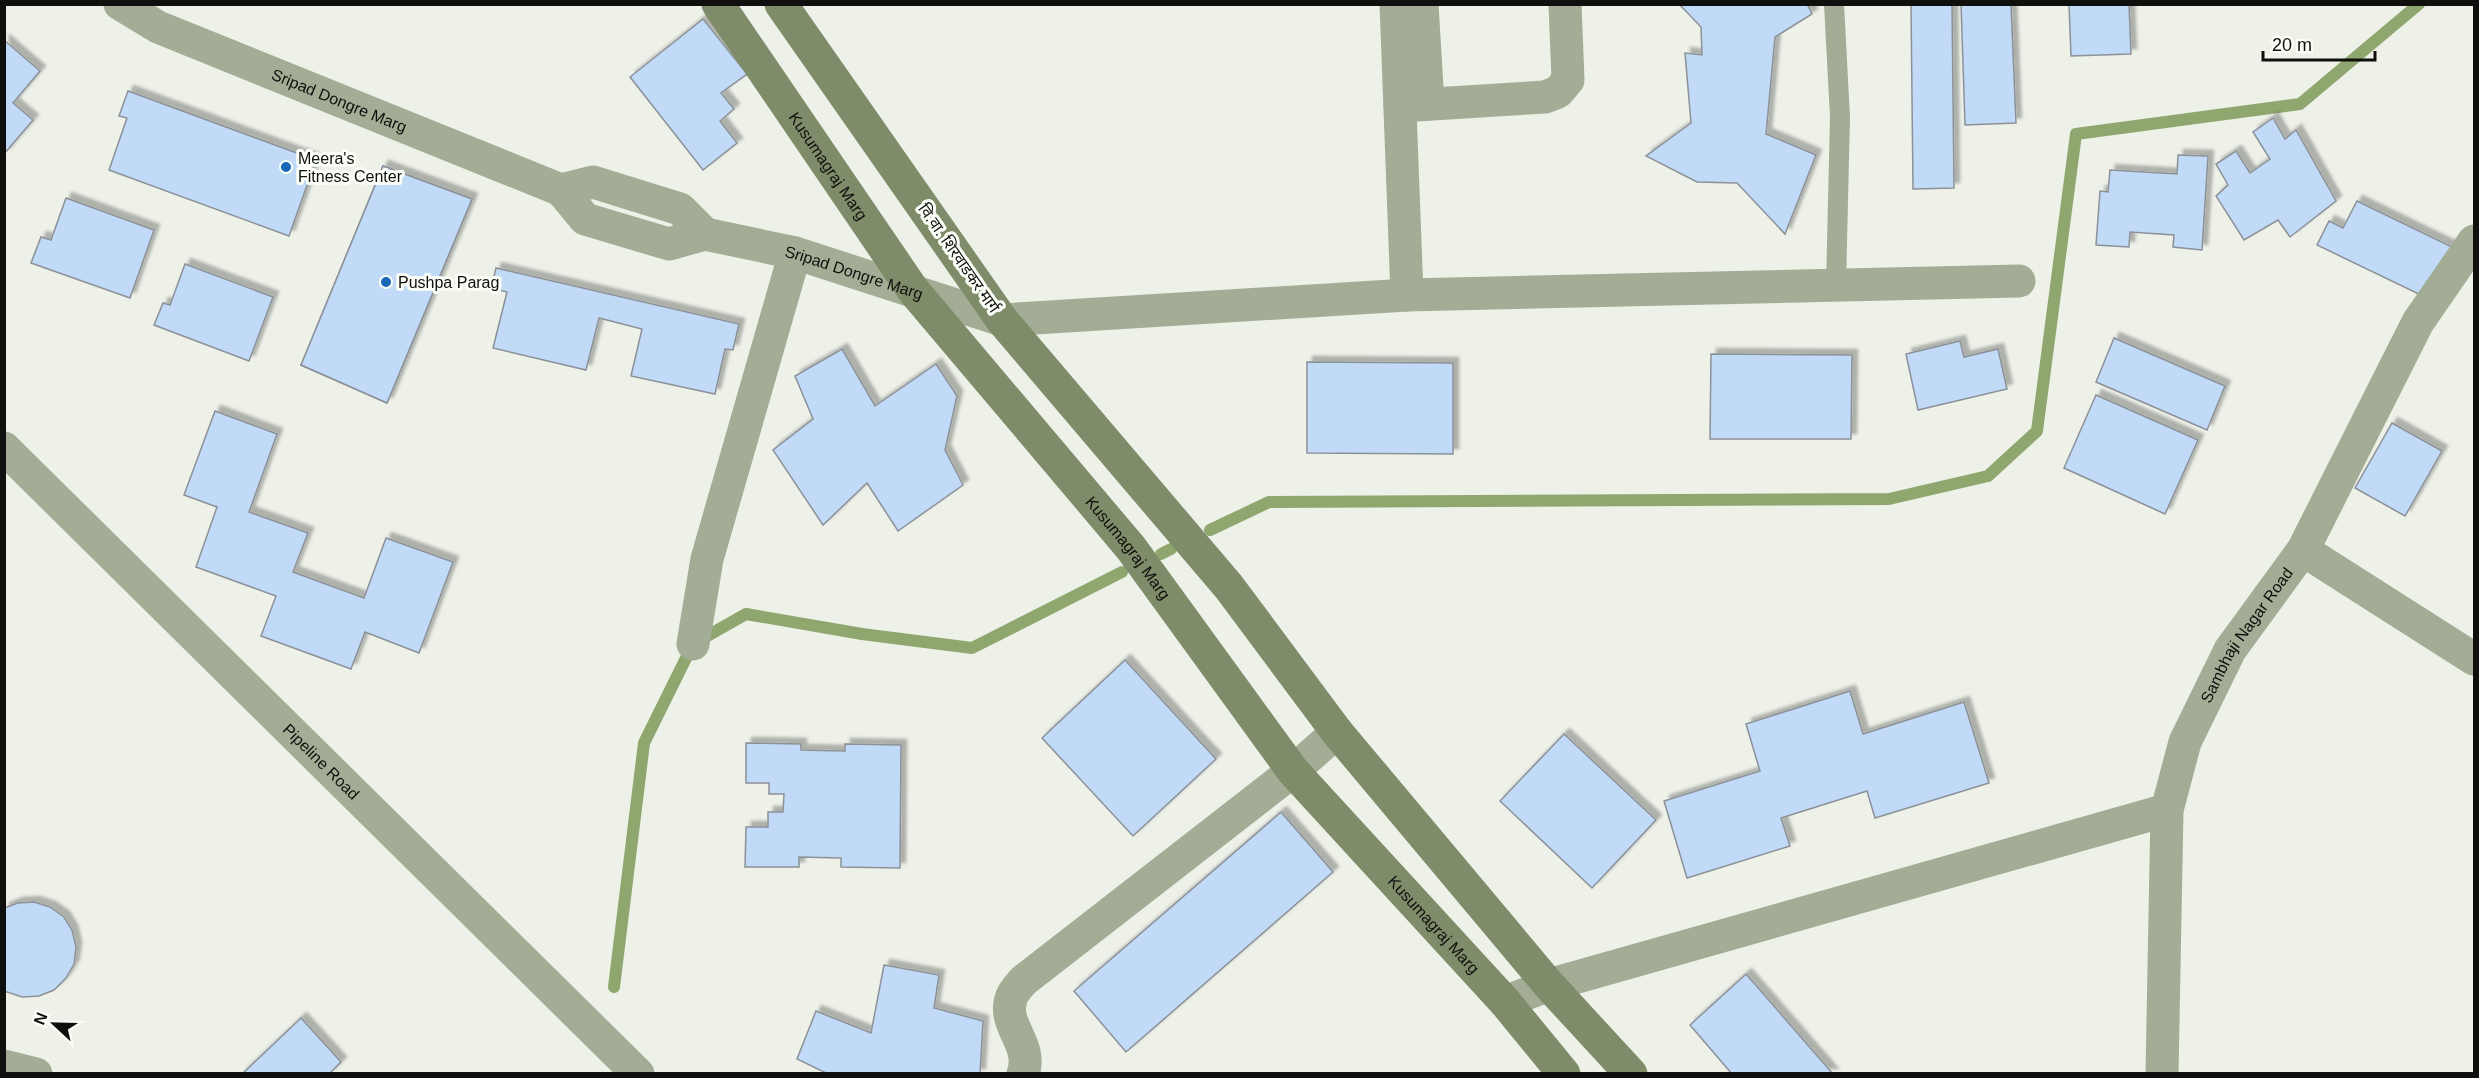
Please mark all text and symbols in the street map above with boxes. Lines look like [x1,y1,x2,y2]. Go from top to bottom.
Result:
scale bar [2263,24,2376,62]
text: 20 m [2272,35,2312,55]
street label: Sripad Dongre Marg [269,65,409,135]
street label: Kusumagraj Marg [786,109,871,223]
place label: Meera's Fitness Center [298,150,403,185]
marker: Meera's Fitness Center [279,160,293,174]
street label: वि.वा. शिरवाडकर मार्ग [915,200,1004,316]
street label: Sripad Dongre Marg [783,243,925,302]
place label: Pushpa Parag [398,274,499,291]
marker: Pushpa Parag [379,275,393,289]
street label: Kusumagraj Marg [1082,493,1174,603]
street label: Sambhaji Nagar Road [2197,564,2296,705]
street label: Pipeline Road [280,720,363,802]
street label: Kusumagraj Marg [1385,872,1483,977]
north arrow [24,994,84,1054]
text: N [31,1010,51,1027]

